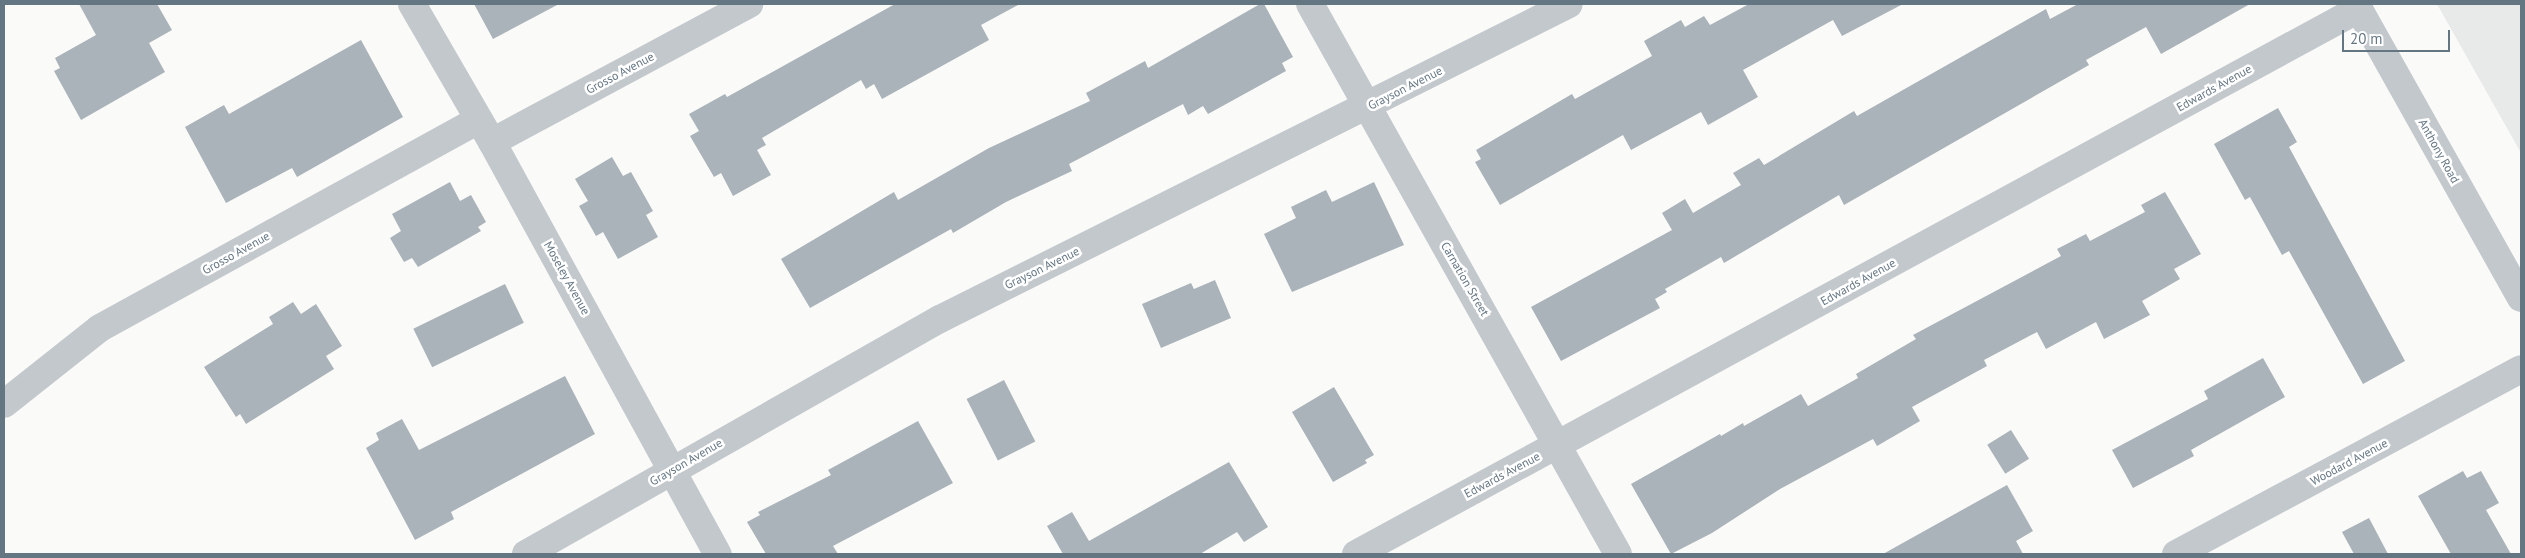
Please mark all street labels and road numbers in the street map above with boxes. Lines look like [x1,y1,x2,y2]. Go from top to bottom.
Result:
street label: Grosso Avenue [583,49,657,97]
street label: Edwards Avenue [2174,61,2254,115]
street label: Grayson Avenue [1365,63,1445,113]
street label: Anthony Road [2415,116,2463,186]
street label: Grosso Avenue [200,229,272,277]
street label: Moseley Avenue [541,238,593,318]
street label: Carnation Street [1438,239,1492,319]
street label: Grayson Avenue [1002,244,1082,292]
street label: Edwards Avenue [1818,255,1898,309]
street label: Grayson Avenue [647,435,725,489]
street label: Woodard Avenue [2308,435,2390,489]
street label: Edwards Avenue [1462,449,1542,501]

